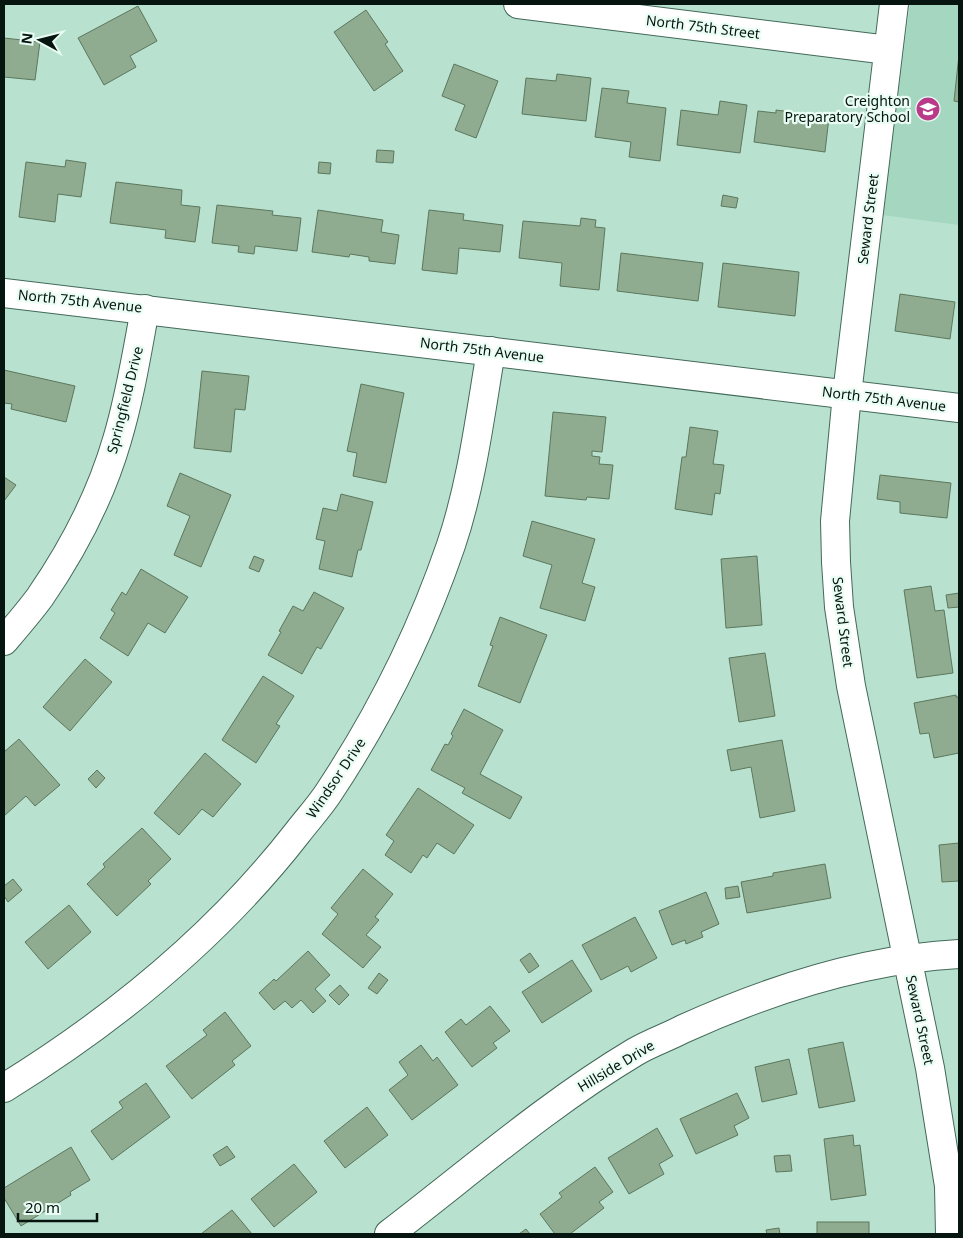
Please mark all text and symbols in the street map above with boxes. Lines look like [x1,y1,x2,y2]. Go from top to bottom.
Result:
street label: North 75th Street [645,10,761,43]
north arrow [15,15,65,65]
text: N [16,32,37,45]
place label: Creighton Preparatory School [785,91,910,126]
school or university icon: Creighton Preparatory School [915,96,941,122]
street label: Seward Street [853,173,882,265]
street label: North 75th Avenue [17,285,143,316]
street label: North 75th Avenue [419,332,545,367]
street label: Springfield Drive [102,344,147,455]
street label: North 75th Avenue [821,381,947,416]
street label: Seward Street [829,576,858,668]
street label: Windsor Drive [302,734,370,822]
street label: Seward Street [902,973,939,1066]
street label: Hillside Drive [574,1035,658,1096]
scale bar [18,1190,96,1222]
text: 20 m [25,1197,60,1217]

